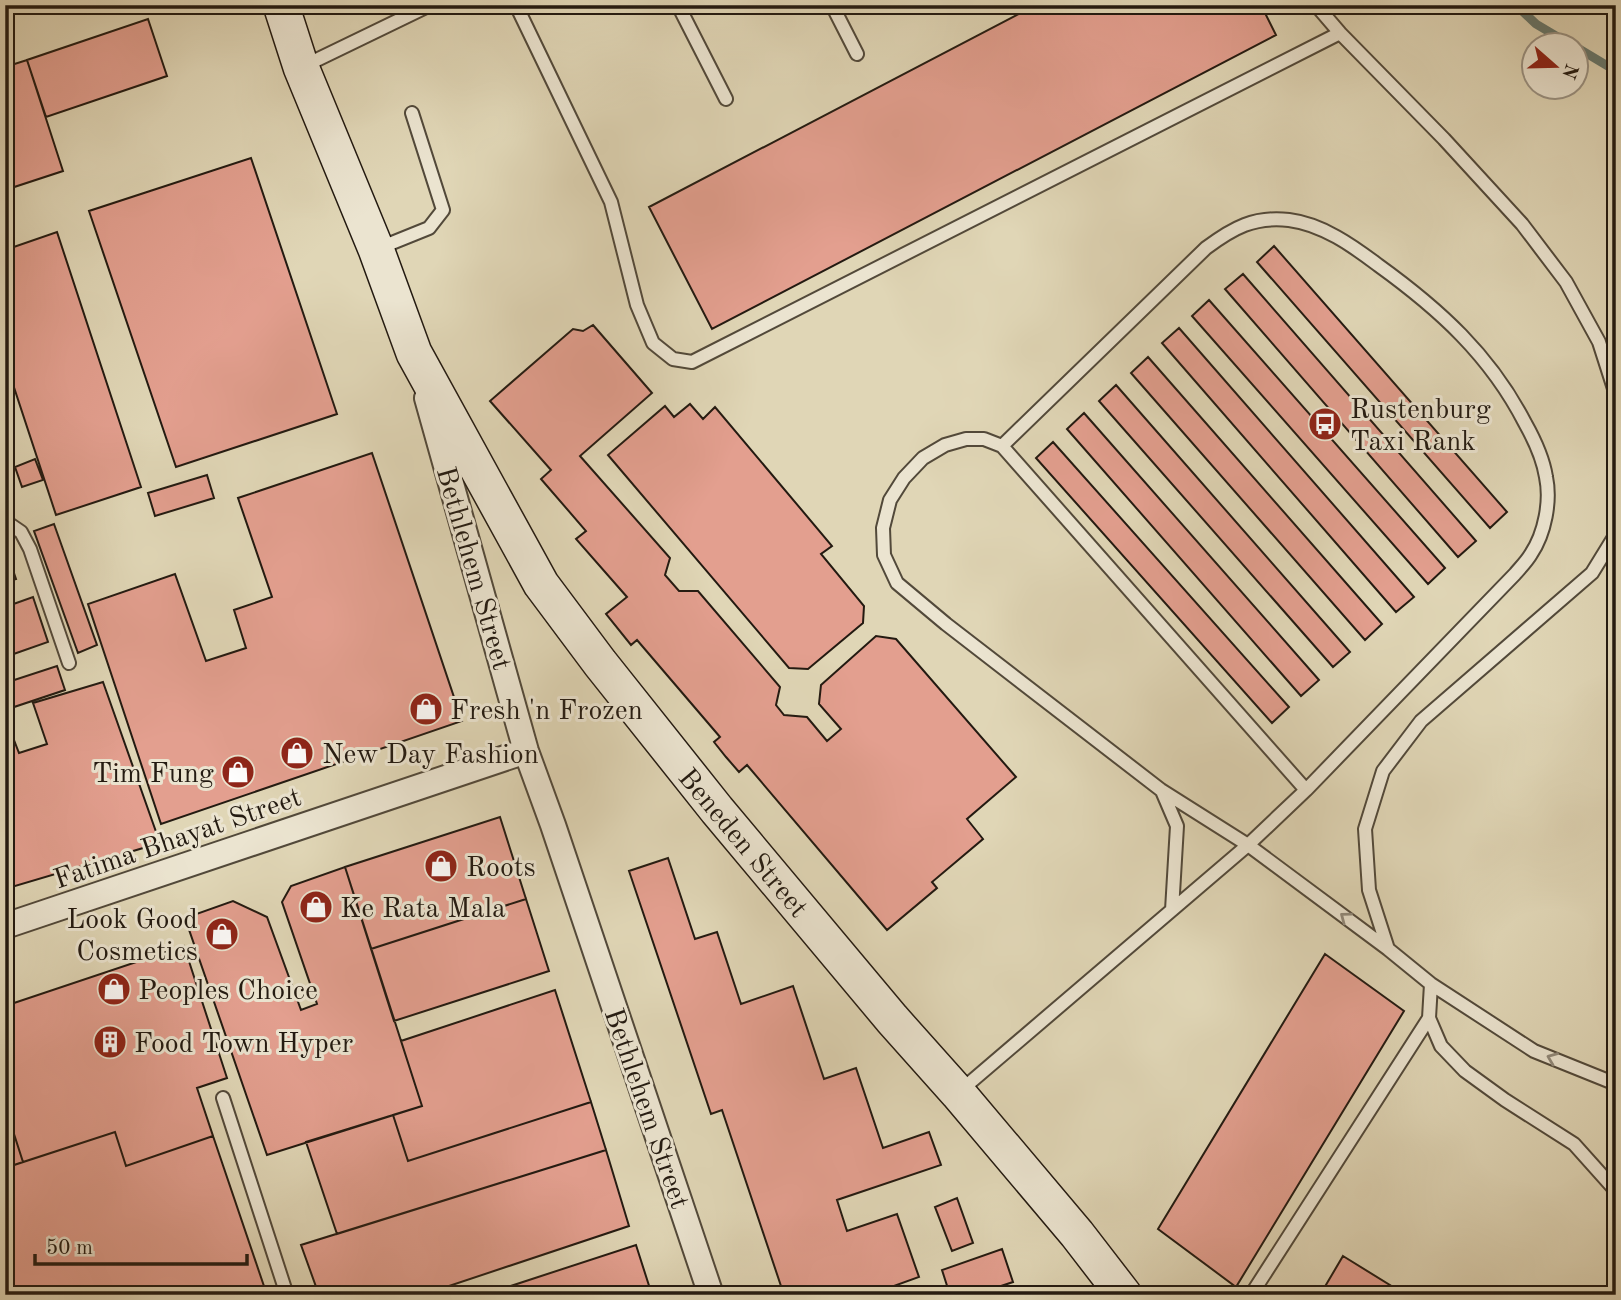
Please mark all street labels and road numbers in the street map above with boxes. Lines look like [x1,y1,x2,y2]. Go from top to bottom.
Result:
street label: Bethlehem Street [430,464,515,674]
street label: Beneden Street [672,764,812,924]
street label: Fatima Bhayat Street [51,784,305,895]
street label: Bethlehem Street [598,1005,693,1213]

